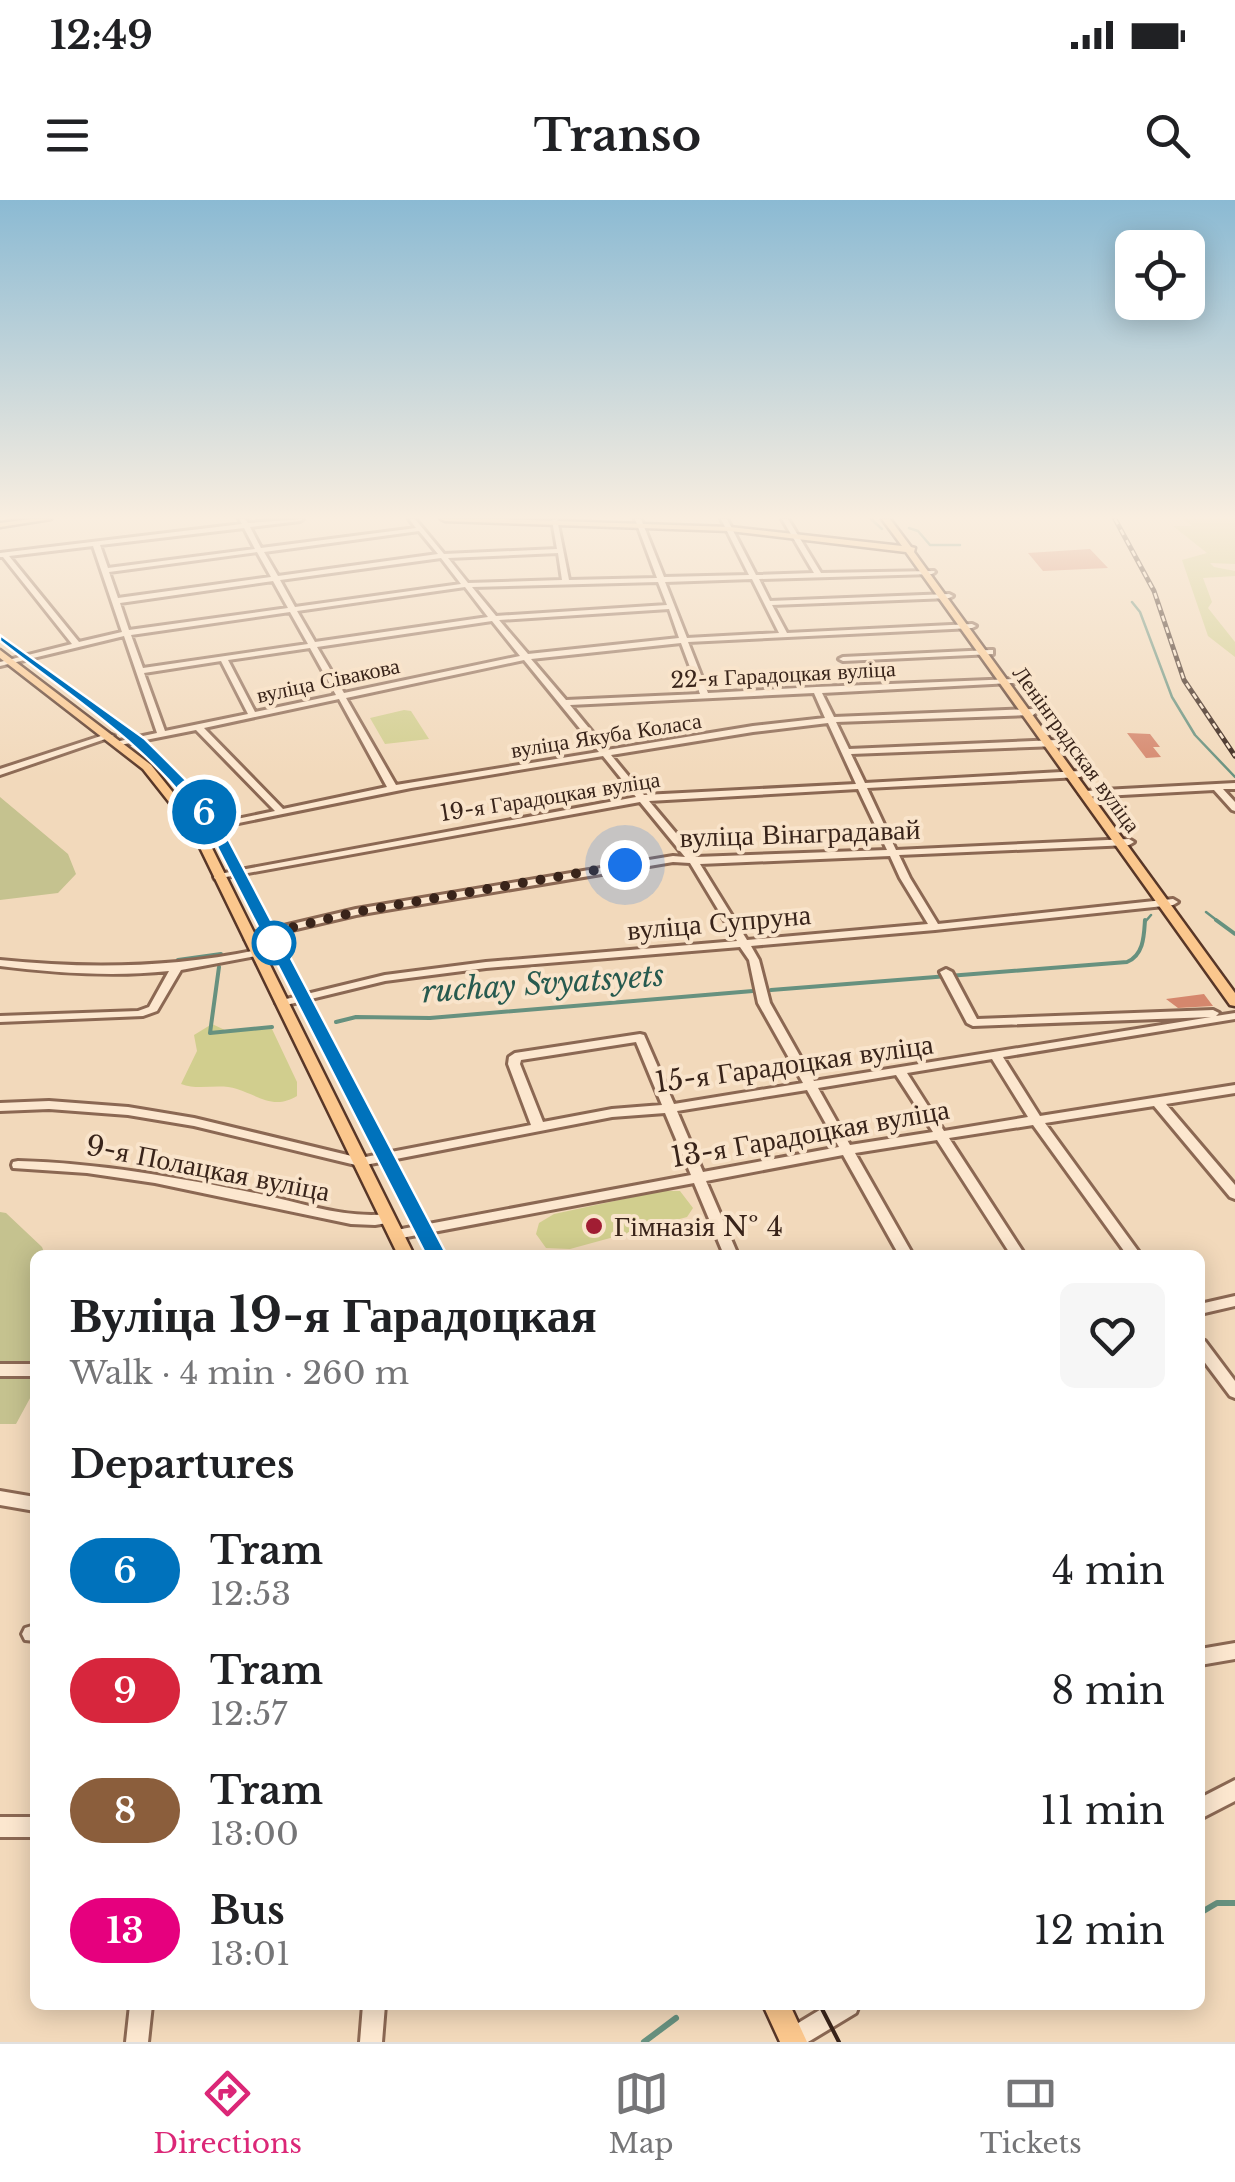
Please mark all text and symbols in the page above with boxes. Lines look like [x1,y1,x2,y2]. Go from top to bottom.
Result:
text: 12:49 [50,12,153,59]
text: Transo [534,107,701,163]
icon: menu [40,108,95,163]
icon: search [1140,108,1195,163]
map controls [1115,230,1205,320]
button: locate [1115,230,1205,320]
street label: вуліца Сівакова [254,652,402,709]
street label: 22-я Гарадоцкая вуліца [670,655,896,694]
street label: Ленінградская вуліца [1007,661,1146,838]
street label: вуліца Якуба Коласа [509,707,703,764]
street label: 19-я Гарадоцкая вуліца [438,766,662,827]
line badge: 6 [172,780,236,844]
text: 6 [192,791,216,834]
street label: вуліца Вінаградавай [679,812,921,855]
your location [600,840,650,890]
street label: вуліца Супруна [626,897,813,948]
unlabelled marker [253,922,295,964]
water label: ruchay Svyatsyets [421,957,665,1010]
street label: 15-я Гарадоцкая вуліца [653,1027,936,1100]
street label: 13-я Гарадоцкая вуліца [668,1092,952,1175]
street label: 9-я Полацкая вуліца [83,1128,333,1209]
place label: Гімназія № 4 [614,1209,783,1244]
marker: Гімназія № 4 [583,1215,605,1237]
button: heart [1060,1283,1165,1388]
text: Вуліца 19-я Гарадоцкая [70,1285,597,1345]
text: Walk · 4 min · 260 m [70,1353,409,1393]
text: Departures [70,1441,294,1488]
text: Tram [210,1527,323,1574]
text: 4 min [1052,1547,1165,1594]
text: 6 [113,1549,137,1592]
text: 12:53 [210,1574,291,1614]
text: Tram [210,1647,323,1694]
text: 8 min [1051,1667,1165,1714]
text: 9 [113,1669,137,1712]
text: 12:57 [210,1694,287,1734]
text: Tram [210,1767,323,1814]
text: 11 min [1040,1787,1165,1834]
text: 8 [114,1789,136,1832]
text: 13:00 [210,1814,299,1854]
text: Bus [210,1887,285,1934]
text: 12 min [1034,1907,1165,1954]
text: 13 [106,1909,144,1952]
text: 13:01 [210,1934,290,1974]
tab: Directions [153,2066,302,2161]
tab: Map [609,2066,674,2161]
tab: Tickets [980,2066,1082,2161]

